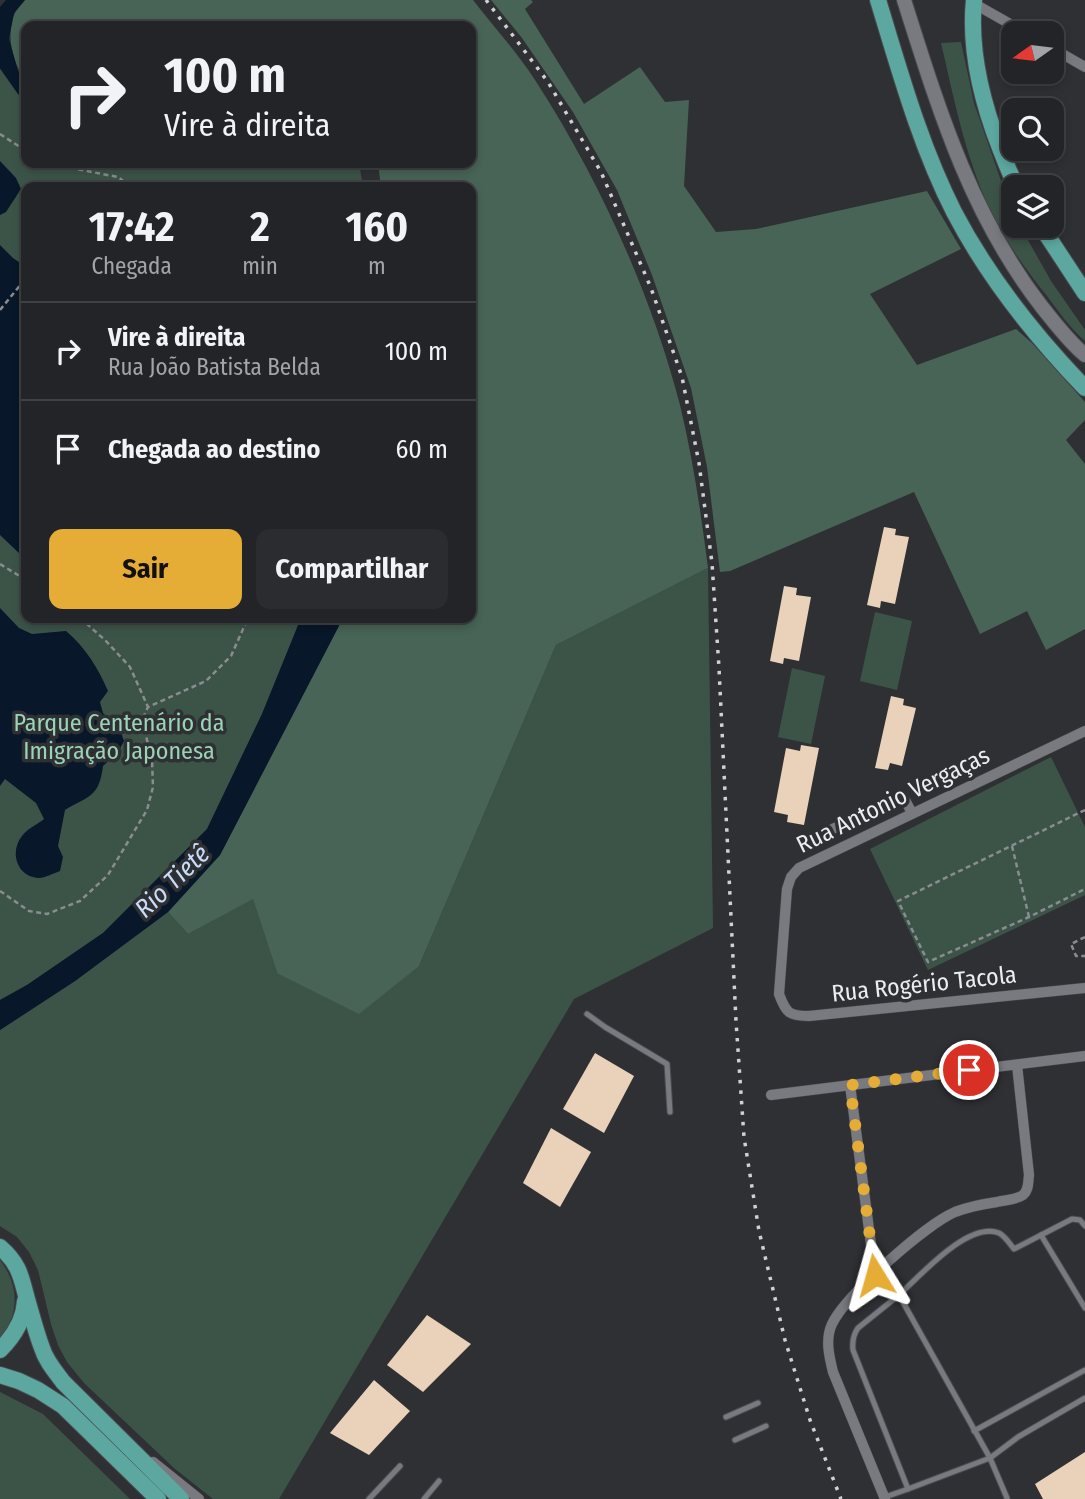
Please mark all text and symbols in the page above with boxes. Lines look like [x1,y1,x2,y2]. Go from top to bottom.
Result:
north arrow [1001,21,1064,84]
map controls [1001,21,1064,238]
text: 100 m [164,46,286,105]
icon: right [49,49,140,140]
button: search [1001,98,1064,161]
text: Vire à direita [164,106,330,144]
button: layers [1001,175,1064,238]
text: 17:42 [89,202,174,252]
text: 2 [250,202,270,252]
text: 160 [346,202,408,252]
text: Chegada [91,252,172,280]
text: min [242,252,278,280]
text: m [368,252,386,280]
text: Vire à direita [108,322,246,353]
icon: right [49,332,87,370]
text: 100 m [385,336,448,367]
text: Rua João Batista Belda [108,353,321,381]
icon: arrive [49,430,87,468]
text: Chegada ao destino [108,434,320,465]
text: 60 m [395,434,448,465]
button: Sair [49,529,242,609]
button: Compartilhar [256,529,448,609]
park label: Parque Centenário da Imigração Japonesa [14,709,224,765]
street label: Rua Antonio Vergaças [792,741,994,859]
water label: Rio Tietê [129,838,216,924]
street label: Rua Rogério Tacola [830,960,1018,1008]
pin [939,1040,999,1100]
icon: arrive [950,1051,988,1089]
position arrow [838,1238,912,1312]

